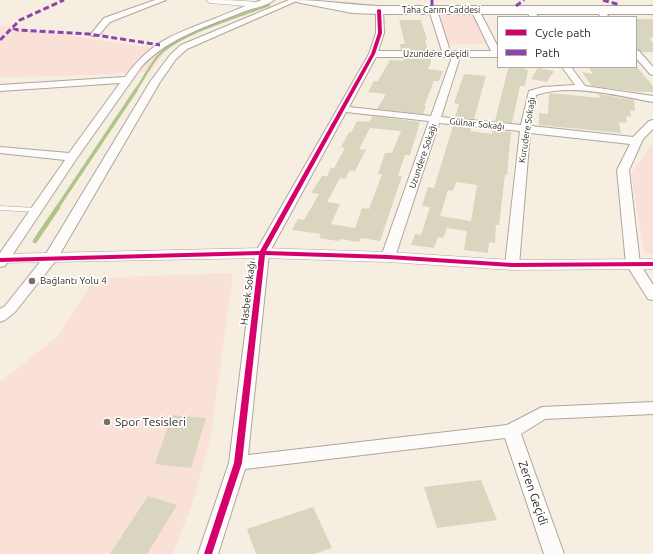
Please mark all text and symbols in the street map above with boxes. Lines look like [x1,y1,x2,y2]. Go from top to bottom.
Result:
street label: Taha Carım Caddesi [402,5,480,15]
legend [497,16,637,68]
text: Cycle path [535,26,591,39]
text: Path [535,46,560,59]
street label: Uzundere Geçidi [403,49,469,59]
street label: Kurudere Sokağı [516,96,538,164]
street label: Gülnar Sokağı [449,116,505,132]
street label: Uzundere Sokağı [407,122,439,190]
street label: Hasbek Sokağı [238,260,258,326]
place label: Bağlantı Yolu 4 [40,275,107,287]
marker: Bağlantı Yolu 4 [27,276,37,286]
place label: Spor Tesisleri [115,415,186,429]
marker: Spor Tesisleri [102,417,112,427]
street label: Zeren Geçidi [515,459,551,527]

